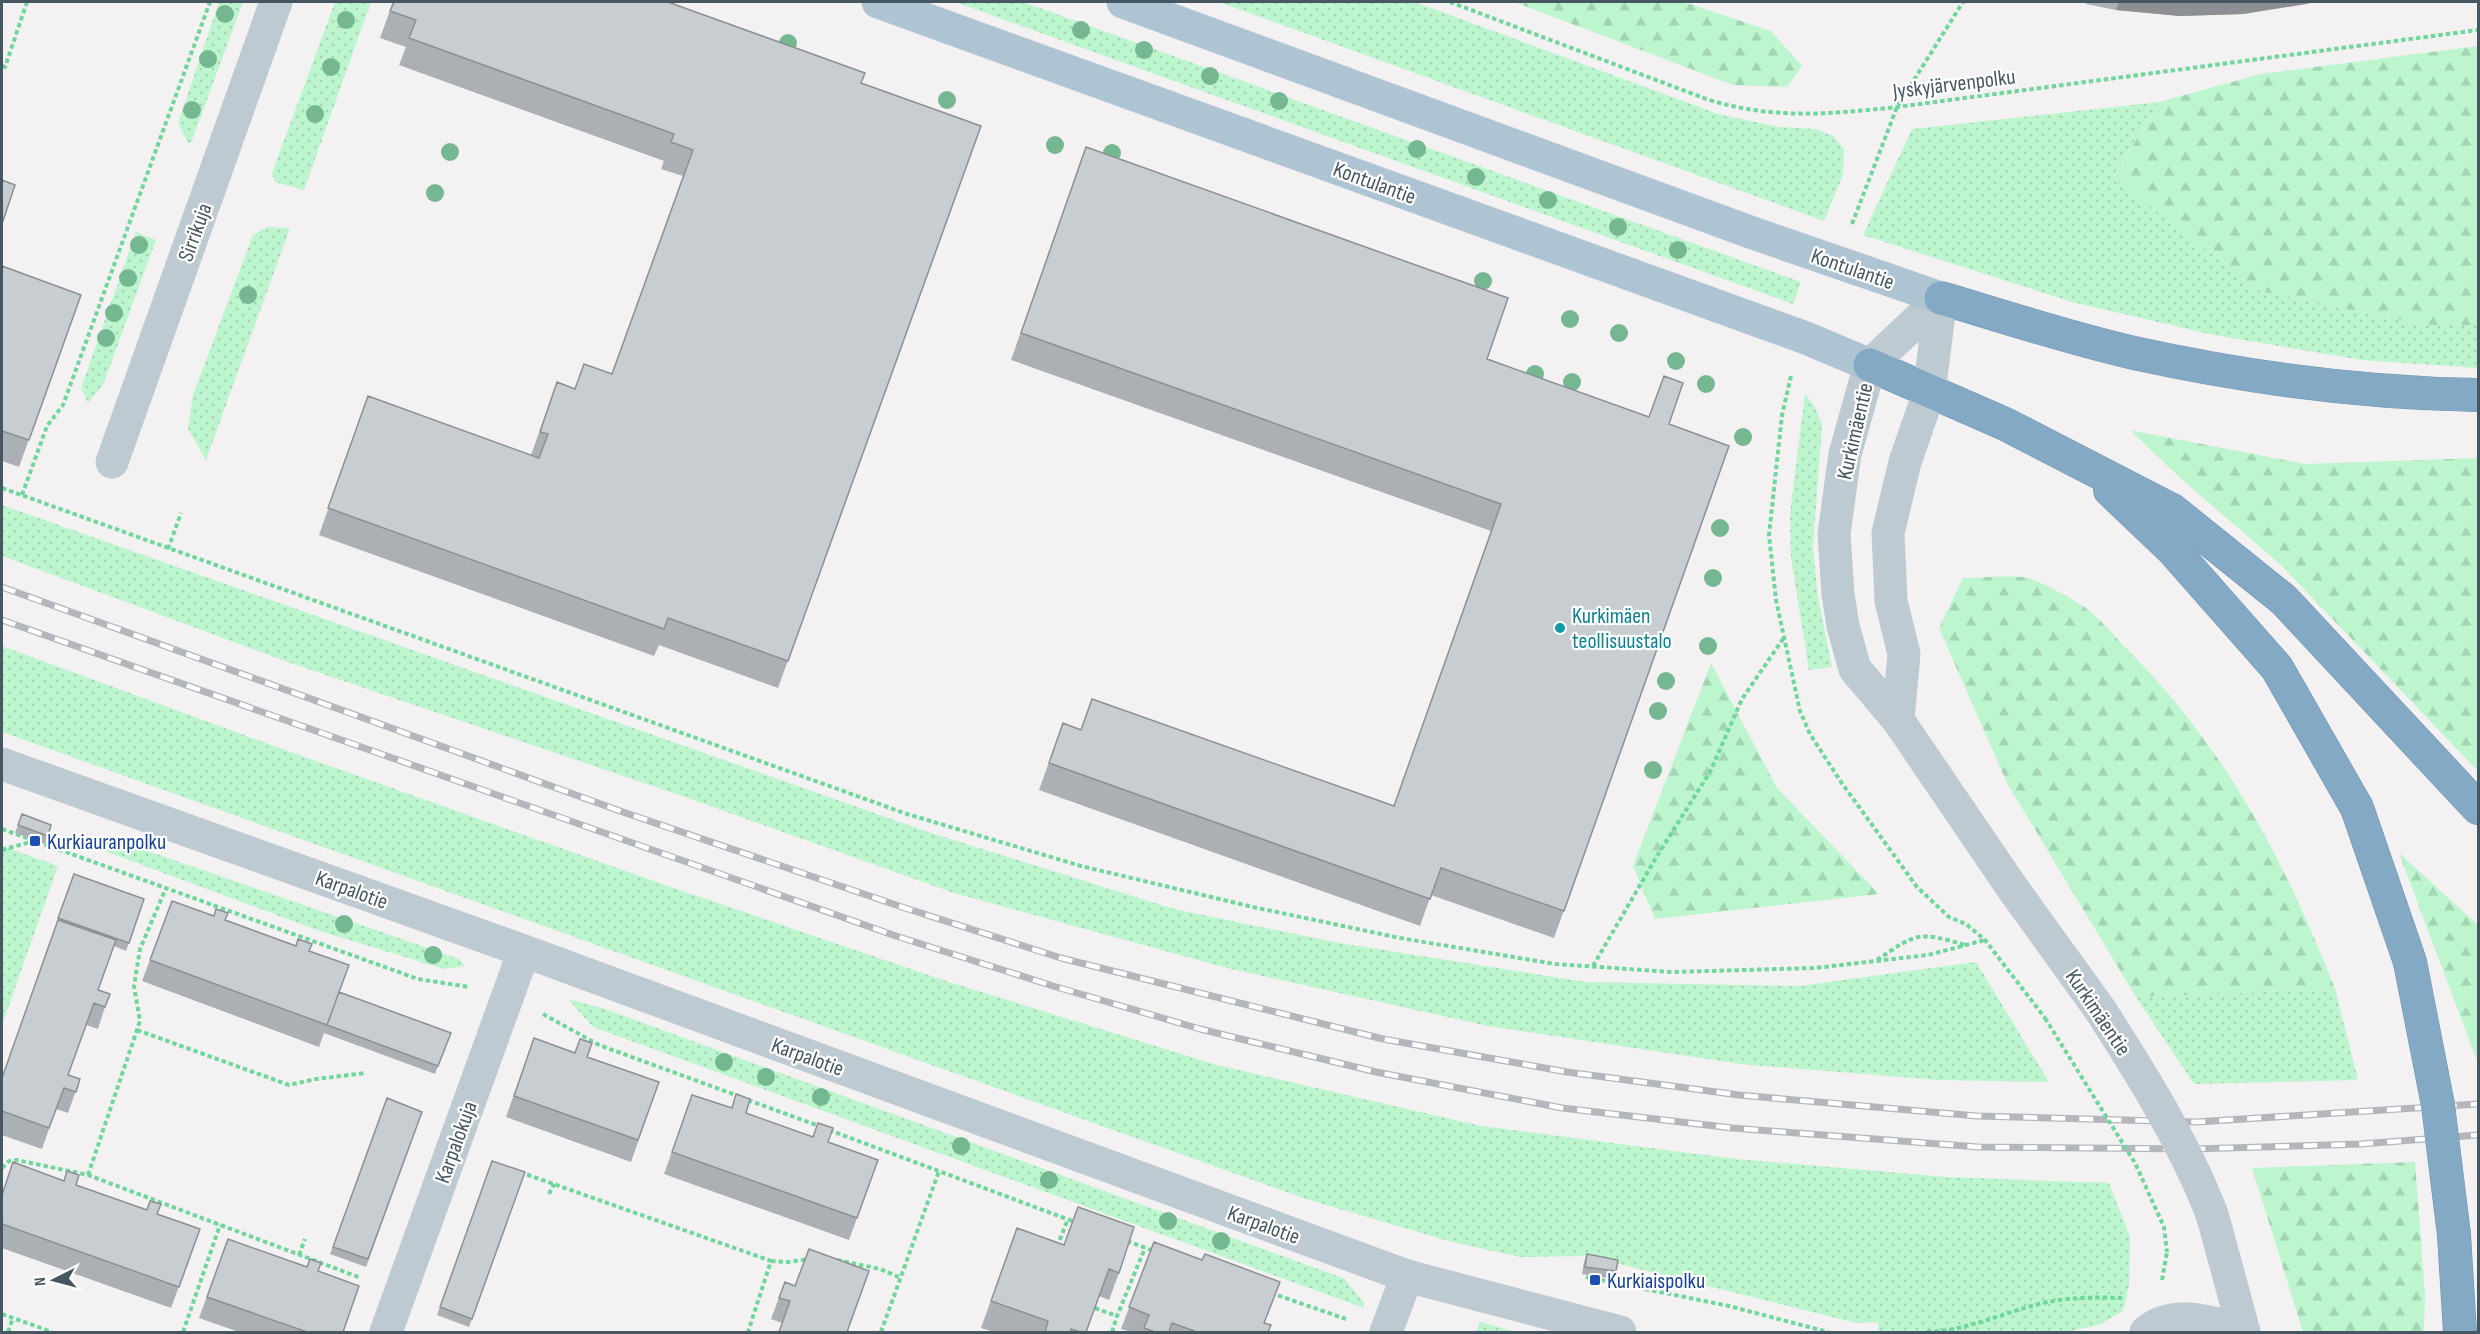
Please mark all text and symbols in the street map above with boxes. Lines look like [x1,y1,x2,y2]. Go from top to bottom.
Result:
street label: Jyskyjärvenpolku [1890,64,2017,106]
street label: Kontulantie [1329,156,1419,211]
street label: Sirrikuja [172,200,218,265]
street label: Kontulantie [1807,243,1898,296]
street label: Kurkimäentie [1831,380,1880,482]
place label: Kurkimäen teollisuustalo [1572,603,1672,655]
marker: Kurkimäen teollisuustalo [1553,621,1567,635]
place label: Kurkiauranpolku [47,829,166,856]
marker: Kurkiauranpolku [28,834,42,848]
street label: Karpalotie [312,865,391,916]
street label: Kurkimäentie [2059,965,2136,1061]
street label: Karpalotie [768,1032,847,1083]
street label: Karpalokuja [429,1098,484,1187]
street label: Karpalotie [1224,1200,1303,1251]
north arrow [24,1250,84,1310]
place label: Kurkiaispolku [1607,1268,1705,1295]
marker: Kurkiaispolku [1588,1273,1602,1287]
text: N [31,1276,50,1287]

